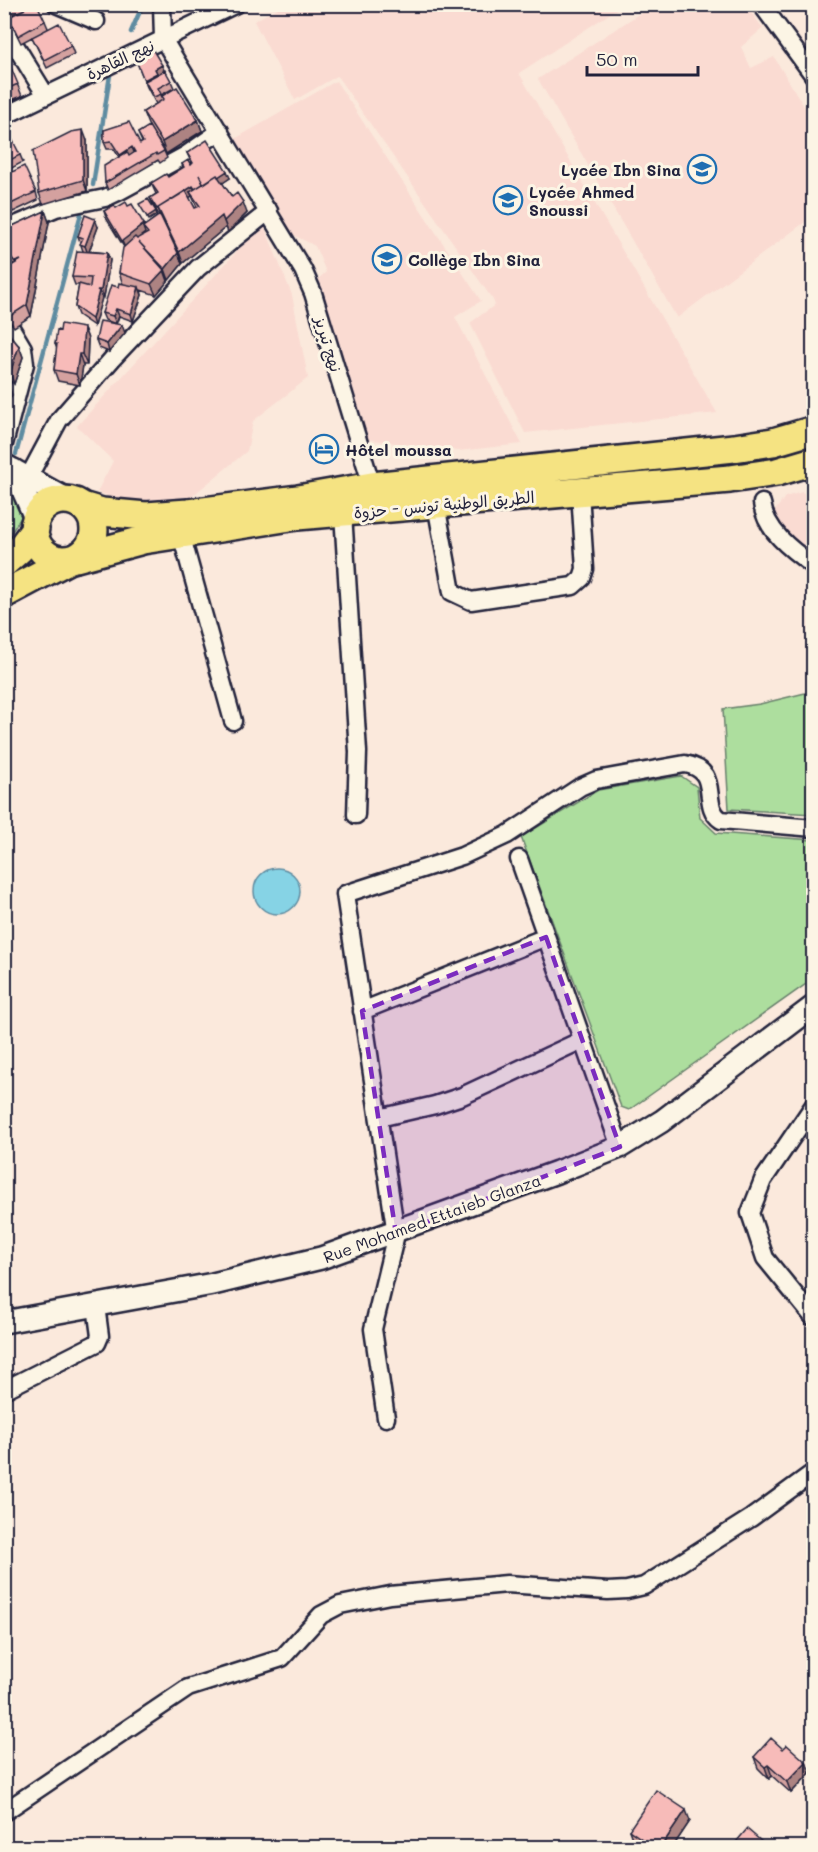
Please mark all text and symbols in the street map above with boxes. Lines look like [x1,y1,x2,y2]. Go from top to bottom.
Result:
street label: نهج القاهرة [83,34,158,85]
scale bar [587,39,698,77]
text: 50 m [596,47,638,71]
school or university icon: Lycée Ibn Sina [686,153,718,185]
place label: Lycée Ibn Sina [561,159,681,180]
place label: Lycée Ahmed Snoussi [529,181,634,220]
school or university icon: Lycée Ahmed Snoussi [492,184,524,216]
school or university icon: Collège Ibn Sina [371,243,403,275]
place label: Collège Ibn Sina [408,249,541,270]
street label: نهج تبريز [309,312,347,375]
hotel icon: Hôtel moussa [308,433,340,465]
place label: Hôtel moussa [345,439,452,460]
street label: الطريق الوطنية تونس - حزوة [353,486,535,523]
street label: Rue Mohamed Ettaieb Glanza [320,1169,544,1267]

